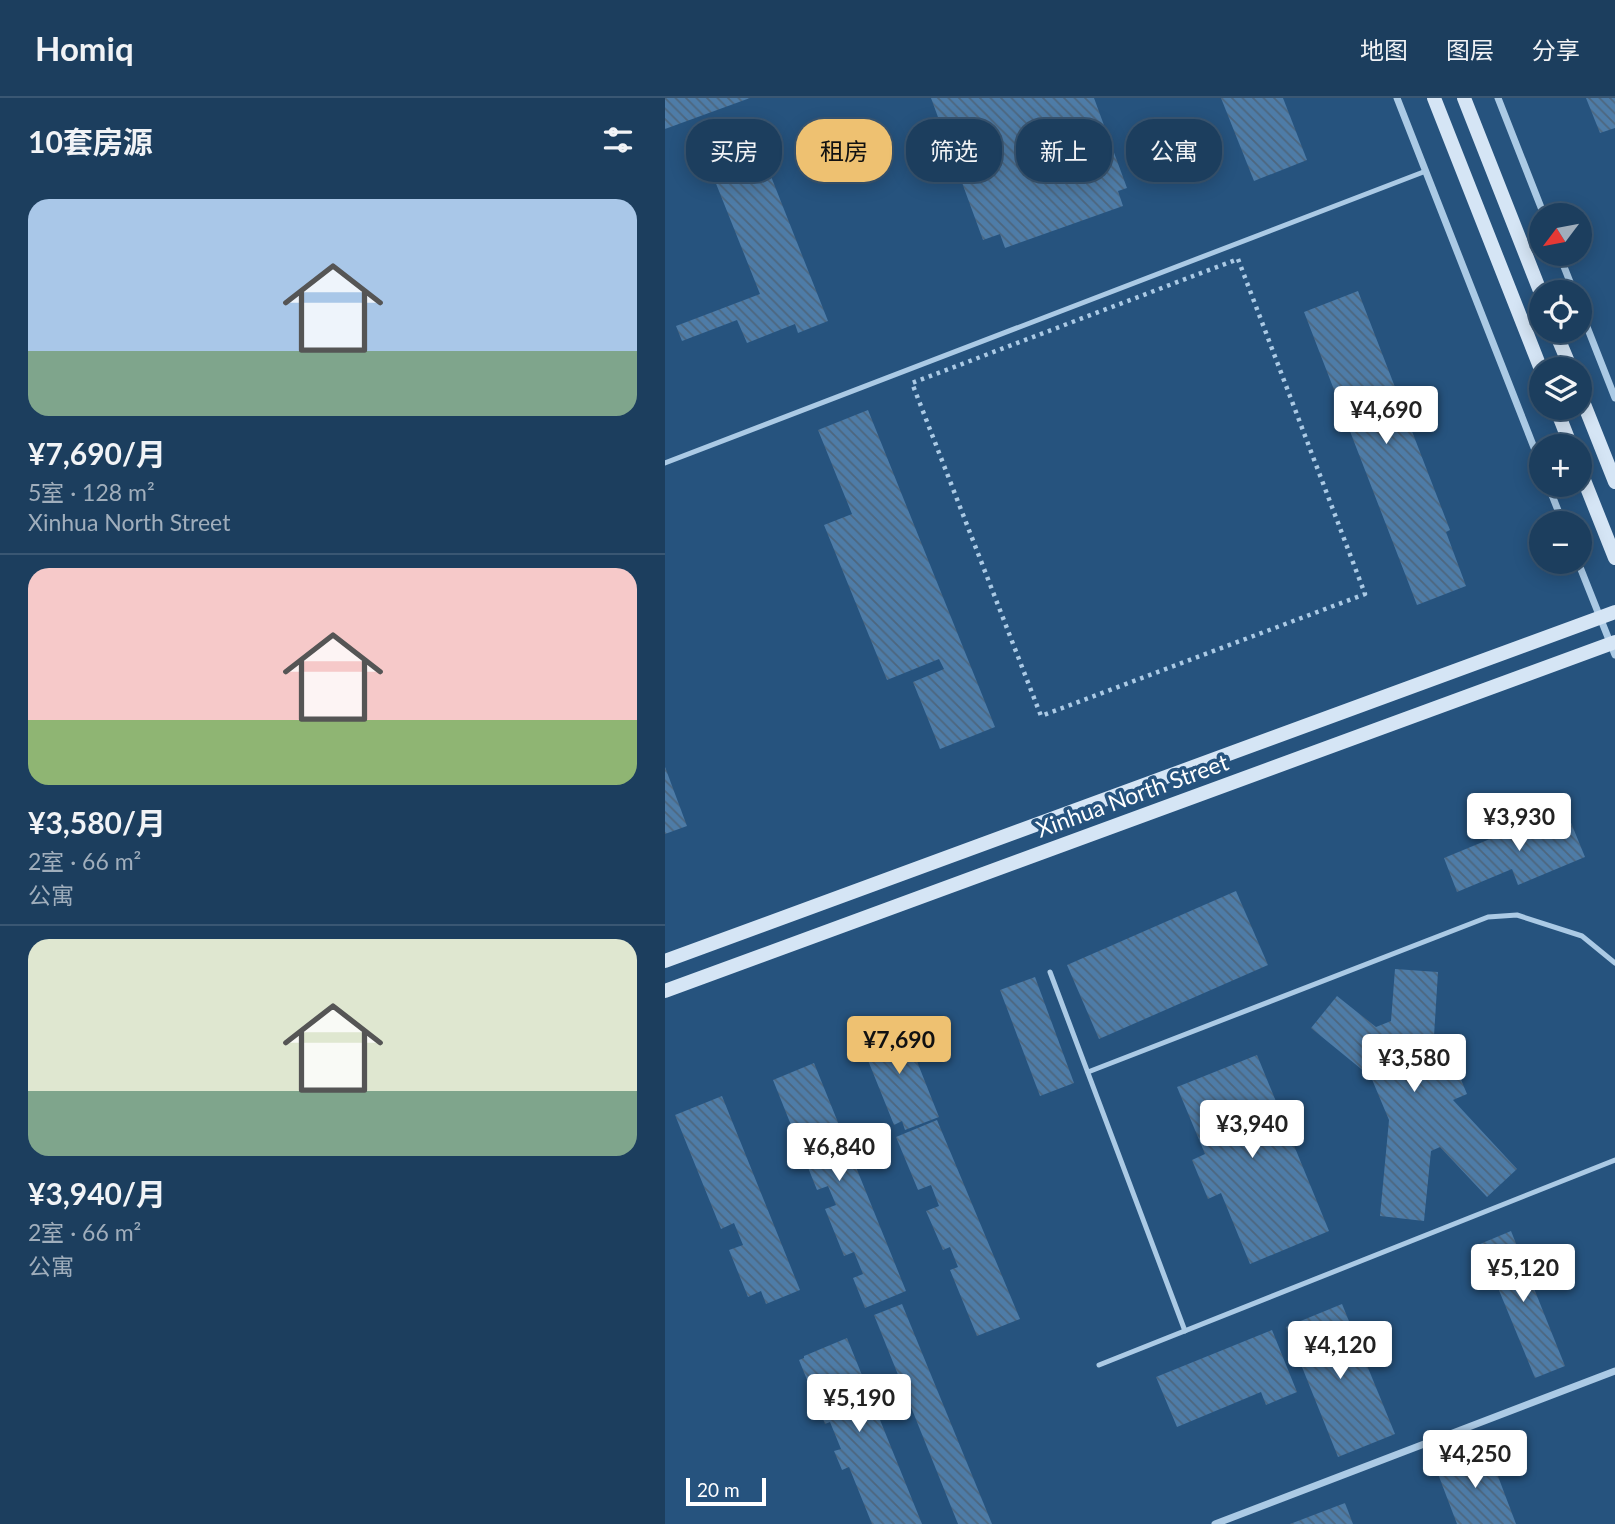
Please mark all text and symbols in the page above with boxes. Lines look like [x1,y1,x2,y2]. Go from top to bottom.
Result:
text: Homiq [35,28,134,68]
text: 地图 [1360,35,1408,64]
text: 图层 [1446,35,1494,64]
text: 分享 [1532,35,1580,64]
chip: 买房 [686,119,782,182]
chip: 租房 [796,119,892,182]
chip: 筛选 [906,119,1002,182]
chip: 新上 [1016,119,1112,182]
chip: 公寓 [1126,119,1222,182]
icon: filters [599,121,637,159]
text: 10套房源 [28,123,153,159]
north arrow [1529,203,1593,266]
map controls [1529,203,1592,574]
icon: home [270,245,396,371]
button: locate [1529,280,1592,343]
button: layers [1529,357,1592,420]
pin: ¥4,690 [1329,386,1443,446]
text: ¥4,690 [1350,395,1422,423]
button: + [1529,434,1592,497]
text: ¥7,690/月 [28,435,166,471]
text: 5室 · 128 m² [28,478,155,506]
text: Xinhua North Street [28,508,230,536]
button: − [1529,511,1592,574]
icon: home [270,614,396,740]
street label: Xinhua North Street [1032,747,1233,843]
pin: ¥3,930 [1462,794,1576,853]
text: ¥3,930 [1483,802,1555,830]
text: ¥3,580/月 [28,804,166,840]
text: 2室 · 66 m² [28,847,141,875]
text: 公寓 [28,881,74,909]
icon: home [270,985,396,1111]
pin: ¥7,690 [842,1016,956,1076]
text: ¥7,690 [863,1025,935,1053]
pin: ¥3,580 [1357,1034,1471,1094]
text: ¥3,580 [1378,1043,1450,1071]
pin: ¥3,940 [1195,1100,1309,1160]
text: ¥3,940 [1216,1109,1288,1137]
pin: ¥6,840 [782,1124,896,1183]
text: ¥6,840 [803,1132,875,1160]
text: ¥3,940/月 [28,1175,166,1211]
text: 2室 · 66 m² [28,1218,141,1246]
pin: ¥5,120 [1466,1244,1580,1304]
text: 公寓 [28,1252,74,1280]
text: ¥5,120 [1487,1253,1559,1281]
pin: ¥4,120 [1283,1322,1397,1381]
text: ¥4,120 [1304,1330,1376,1358]
pin: ¥5,190 [802,1374,916,1434]
text: ¥5,190 [823,1383,895,1411]
pin: ¥4,250 [1418,1430,1532,1490]
text: ¥4,250 [1439,1439,1511,1467]
scale bar [686,1475,767,1507]
text: 20 m [697,1478,740,1501]

